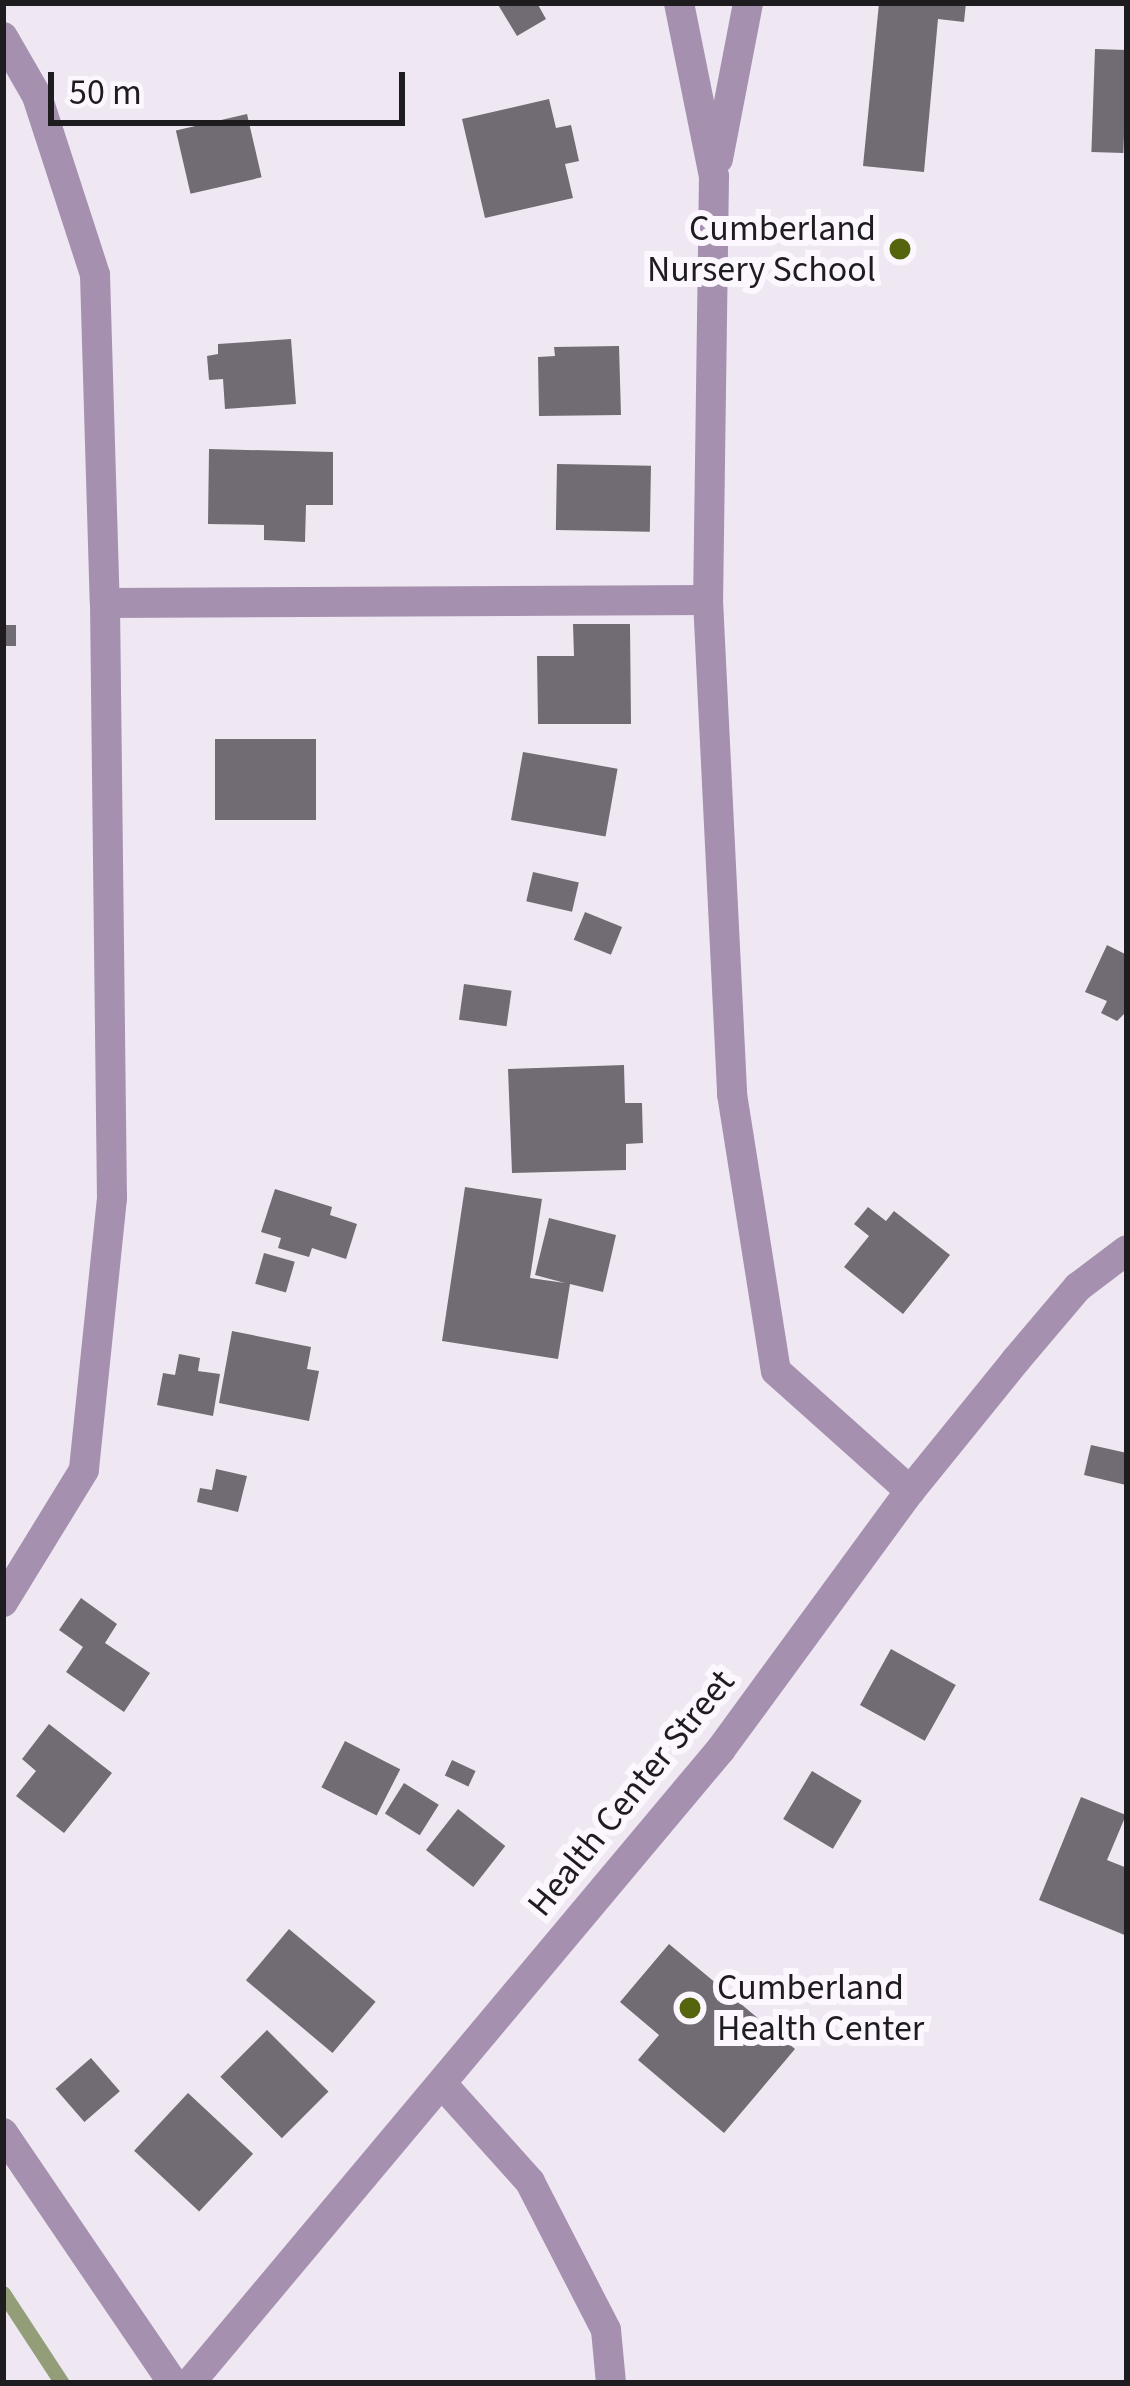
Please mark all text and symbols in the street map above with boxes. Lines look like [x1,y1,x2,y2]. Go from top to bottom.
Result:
scale bar [54,48,411,122]
text: 50 m [69,67,142,118]
place label: Cumberland Nursery School [647,206,876,291]
marker: Cumberland Nursery School [887,236,913,262]
street label: Health Center Street [518,1661,744,1925]
place label: Cumberland Health Center [717,1965,924,2050]
marker: Cumberland Health Center [674,1992,706,2024]

